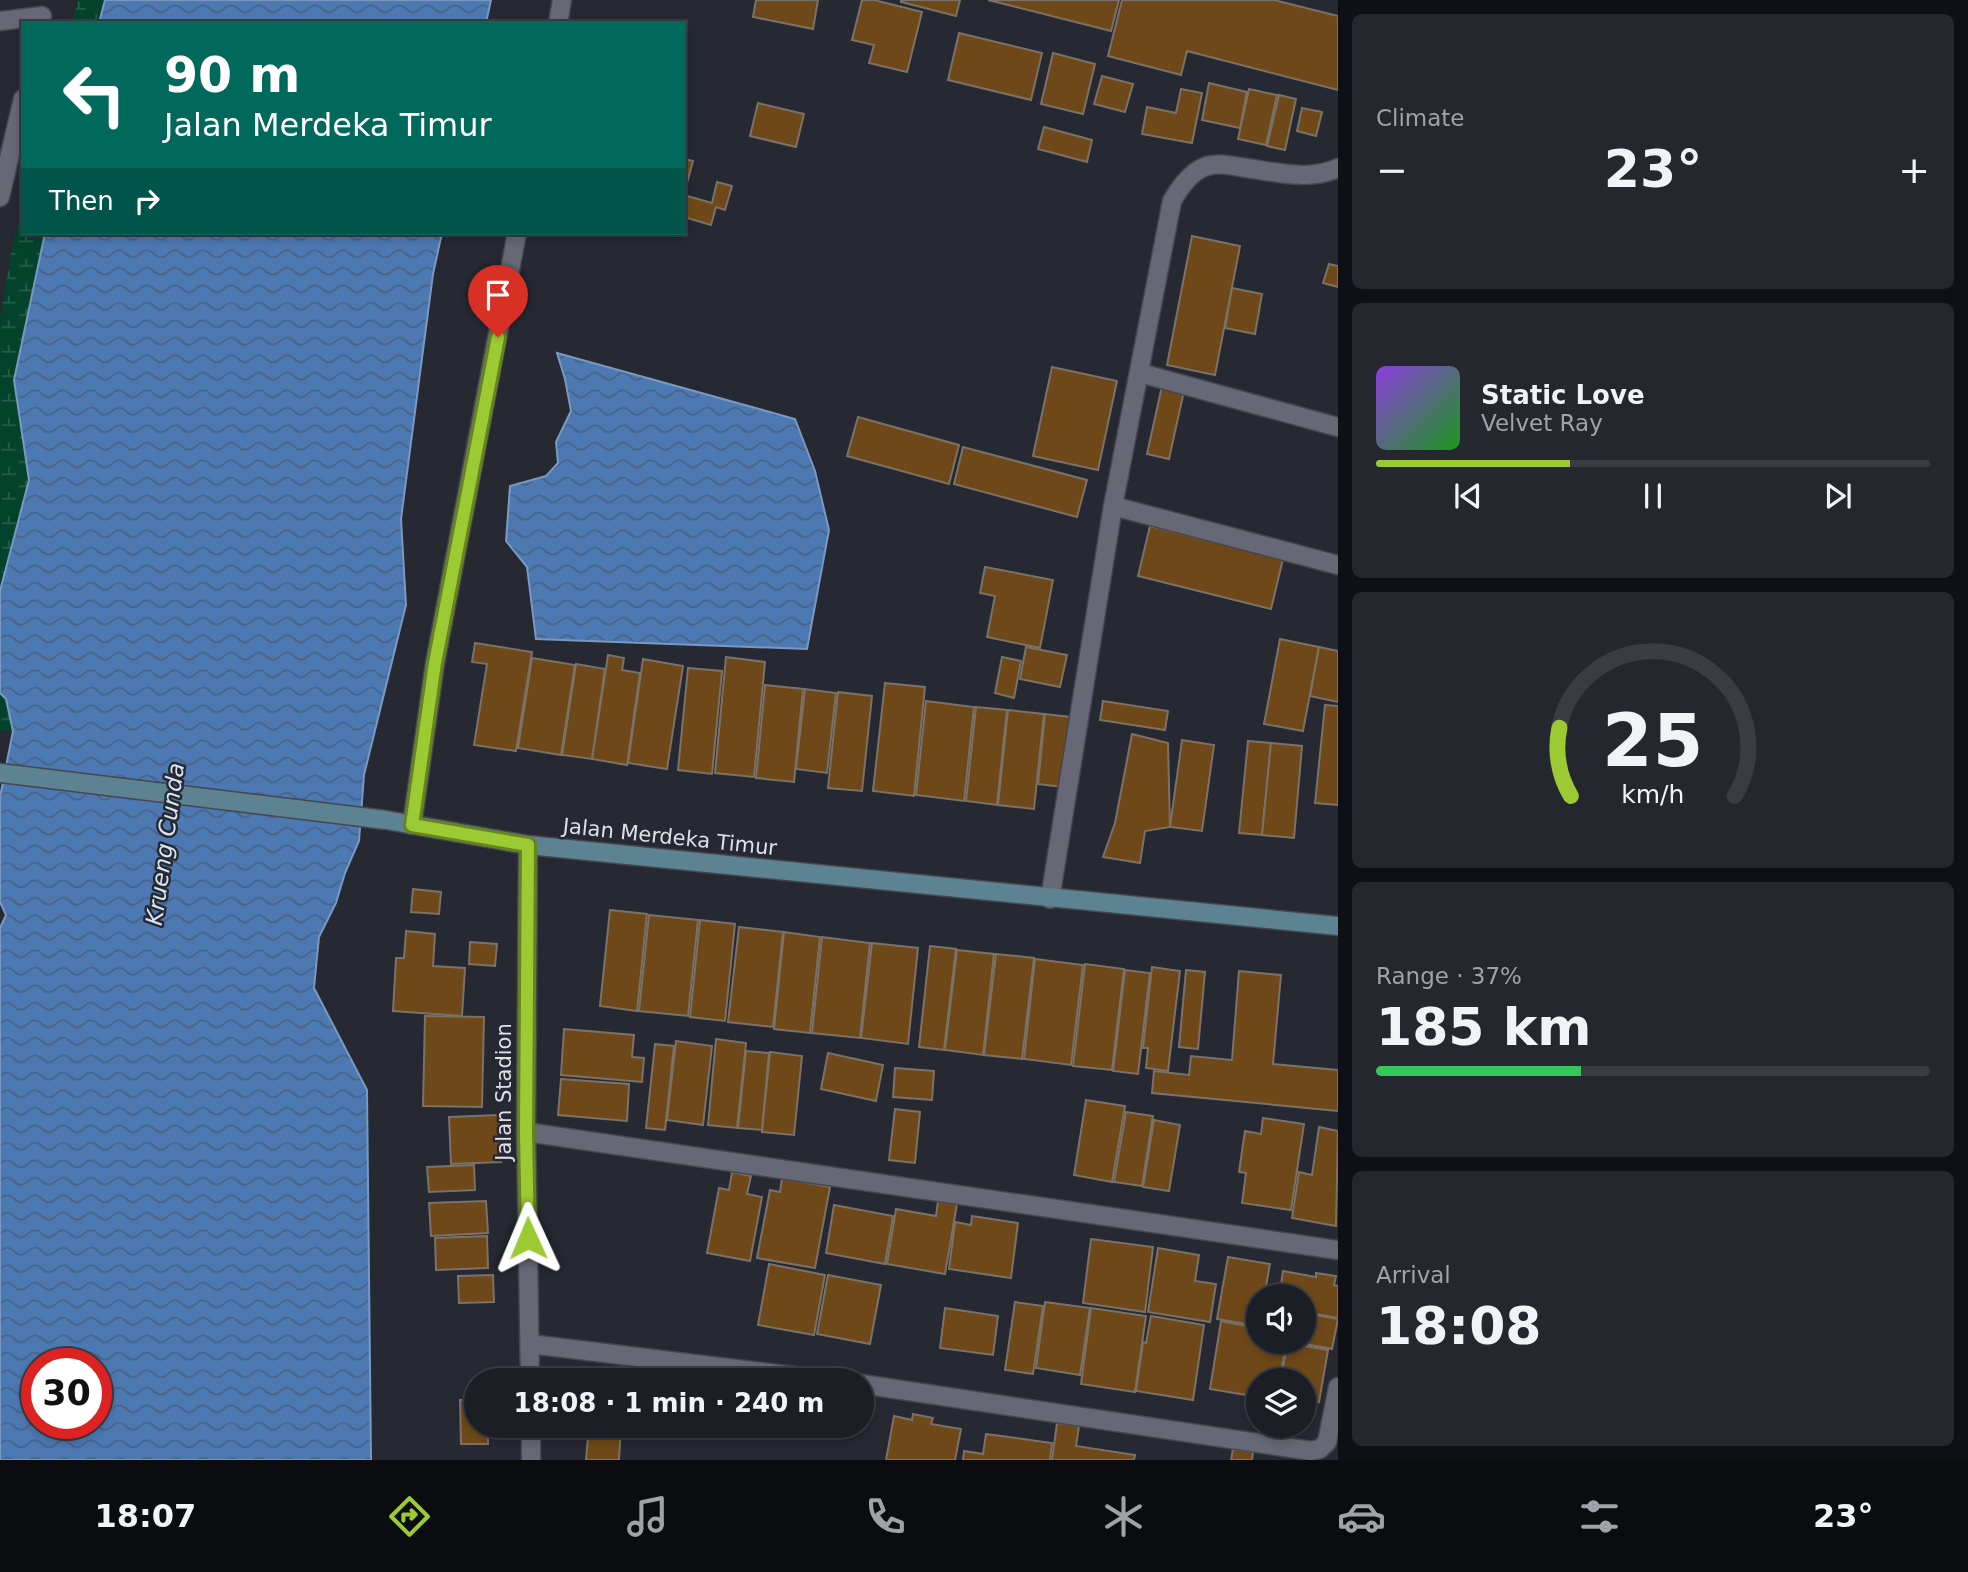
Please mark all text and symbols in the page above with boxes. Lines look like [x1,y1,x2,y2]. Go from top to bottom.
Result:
text: 90 m [164,47,300,104]
icon: left [49,49,140,140]
text: Climate [1376,105,1465,131]
text: Jalan Merdeka Timur [164,106,492,144]
text: 23° [1604,139,1702,199]
text: − [1376,148,1408,192]
text: + [1898,148,1930,192]
icon: right [128,182,166,220]
text: Then [49,186,114,216]
pin [468,265,528,337]
icon: arrive [479,276,517,314]
text: Static Love [1481,380,1645,410]
text: Velvet Ray [1481,410,1603,436]
icon: previous [1449,477,1487,515]
icon: pause [1634,477,1672,515]
icon: next [1819,477,1857,515]
text: 25 [1602,698,1704,783]
water label: Krueng Cunda [141,761,189,927]
text: km/h [1621,780,1685,809]
street label: Jalan Merdeka Timur [560,814,779,860]
text: Range · 37% [1376,963,1522,989]
text: 185 km [1376,997,1591,1057]
street label: Jalan Stadion [492,1023,516,1163]
position arrow [491,1201,565,1275]
text: Arrival [1376,1262,1451,1288]
map controls [1246,1284,1316,1438]
button: sound [1246,1284,1316,1354]
text: 18:08 [1376,1296,1542,1356]
speed limit sign: 30 [21,1348,112,1439]
button: layers [1246,1368,1316,1438]
text: 18:08 · 1 min · 240 m [514,1388,824,1418]
icon: directions [385,1492,434,1541]
icon: music [623,1492,672,1541]
icon: phone [861,1492,910,1541]
icon: climate [1099,1492,1148,1541]
icon: car [1337,1492,1386,1541]
icon: filters [1575,1492,1624,1541]
text: 18:07 [94,1497,196,1535]
text: 23° [1813,1497,1873,1535]

